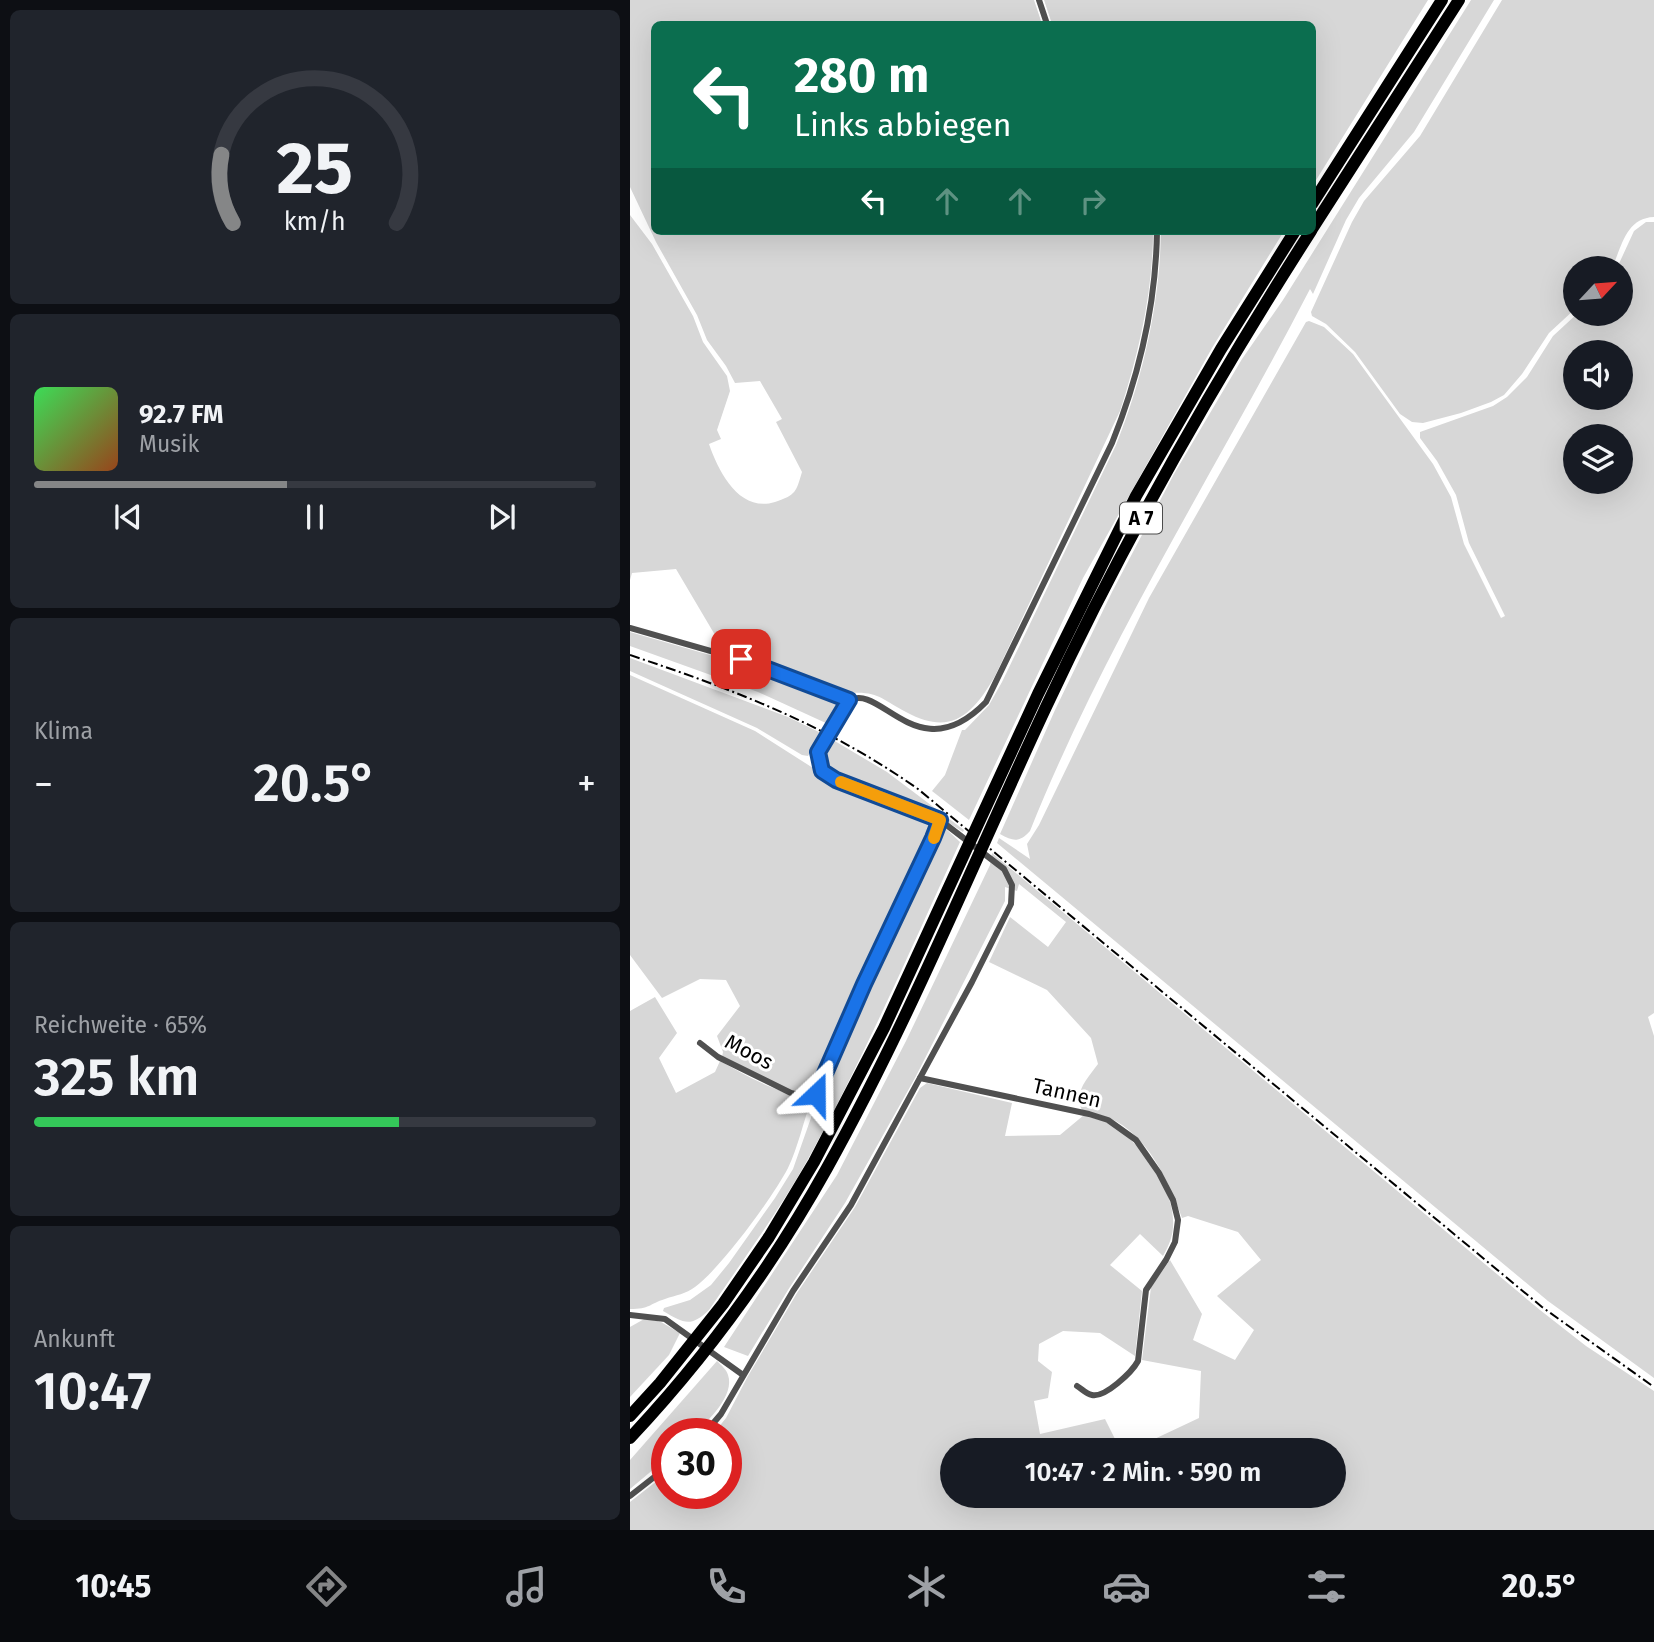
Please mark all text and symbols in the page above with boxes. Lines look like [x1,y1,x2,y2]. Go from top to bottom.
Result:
text: 280 m [794,46,930,105]
icon: left [679,49,770,140]
text: Links abbiegen [794,106,1012,144]
text: 25 [277,125,353,212]
icon: left [855,182,893,220]
icon: ahead [928,182,966,220]
icon: ahead [1001,182,1039,220]
icon: right [1074,182,1112,220]
text: km/h [284,207,346,237]
north arrow [1563,256,1633,326]
map controls [1563,256,1633,494]
button: sound [1563,340,1633,410]
text: 92.7 FM [139,399,223,430]
button: layers [1563,424,1633,494]
text: Musik [139,430,199,458]
icon: previous [109,498,147,536]
icon: pause [296,498,334,536]
icon: next [483,498,521,536]
road number: A 7 [1120,503,1162,534]
pin [711,629,771,689]
icon: arrive [722,640,760,678]
text: Klima [34,717,93,745]
text: 20.5° [253,752,377,815]
text: − [34,761,53,807]
text: + [577,761,596,807]
text: Reichweite · 65% [34,1011,207,1039]
street label: Moos [721,1029,778,1075]
text: 325 km [34,1046,199,1109]
position arrow [779,1057,853,1131]
street label: Tannen [1030,1073,1104,1113]
text: Ankunft [34,1325,115,1353]
text: 10:47 [34,1360,152,1423]
speed limit sign: 30 [651,1418,742,1509]
text: 10:47 · 2 Min. · 590 m [1025,1457,1261,1488]
icon: directions [302,1562,351,1611]
icon: music [502,1562,551,1611]
icon: phone [702,1562,751,1611]
icon: climate [902,1562,951,1611]
icon: car [1102,1562,1151,1611]
icon: filters [1302,1562,1351,1611]
text: 10:45 [75,1567,151,1605]
text: 20.5° [1502,1567,1578,1605]

